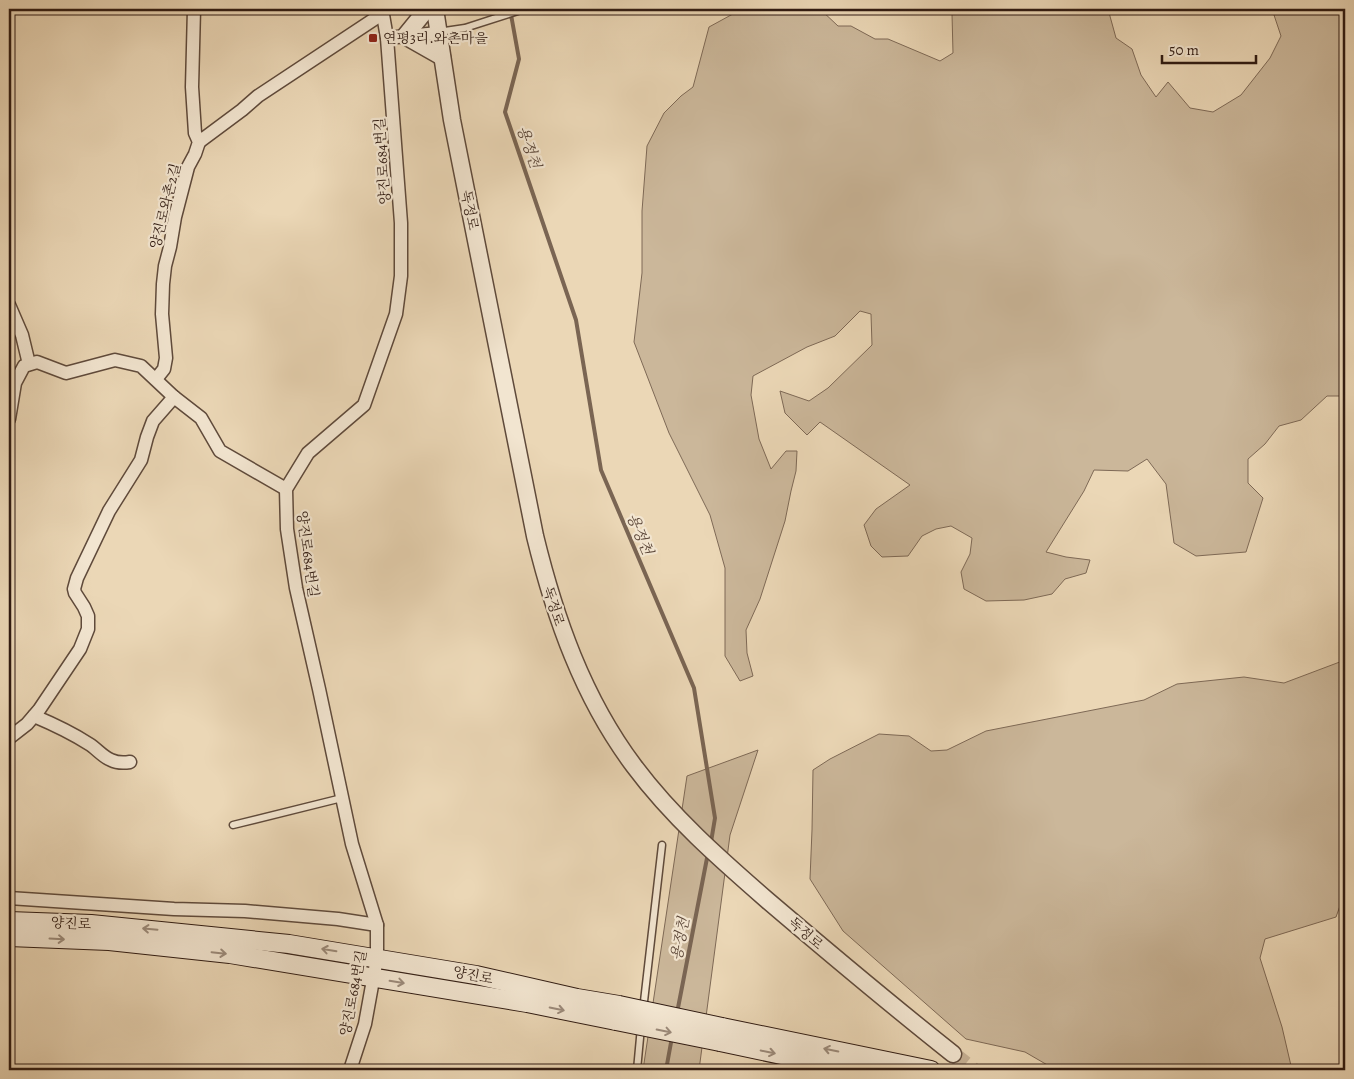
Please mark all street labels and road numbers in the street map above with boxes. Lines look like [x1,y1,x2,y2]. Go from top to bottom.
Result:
street label: 양진로684번길 [370,117,395,205]
street label: 양진로와촌2길 [146,161,185,251]
street label: 독정로 [456,188,483,232]
street label: 양진로684번길 [292,510,323,599]
street label: 독정로 [538,584,569,629]
street label: 양진로 [50,913,92,934]
street label: 독정로 [784,913,828,954]
street label: 양진로684번길 [336,948,371,1038]
street label: 양진로 [451,962,495,989]

